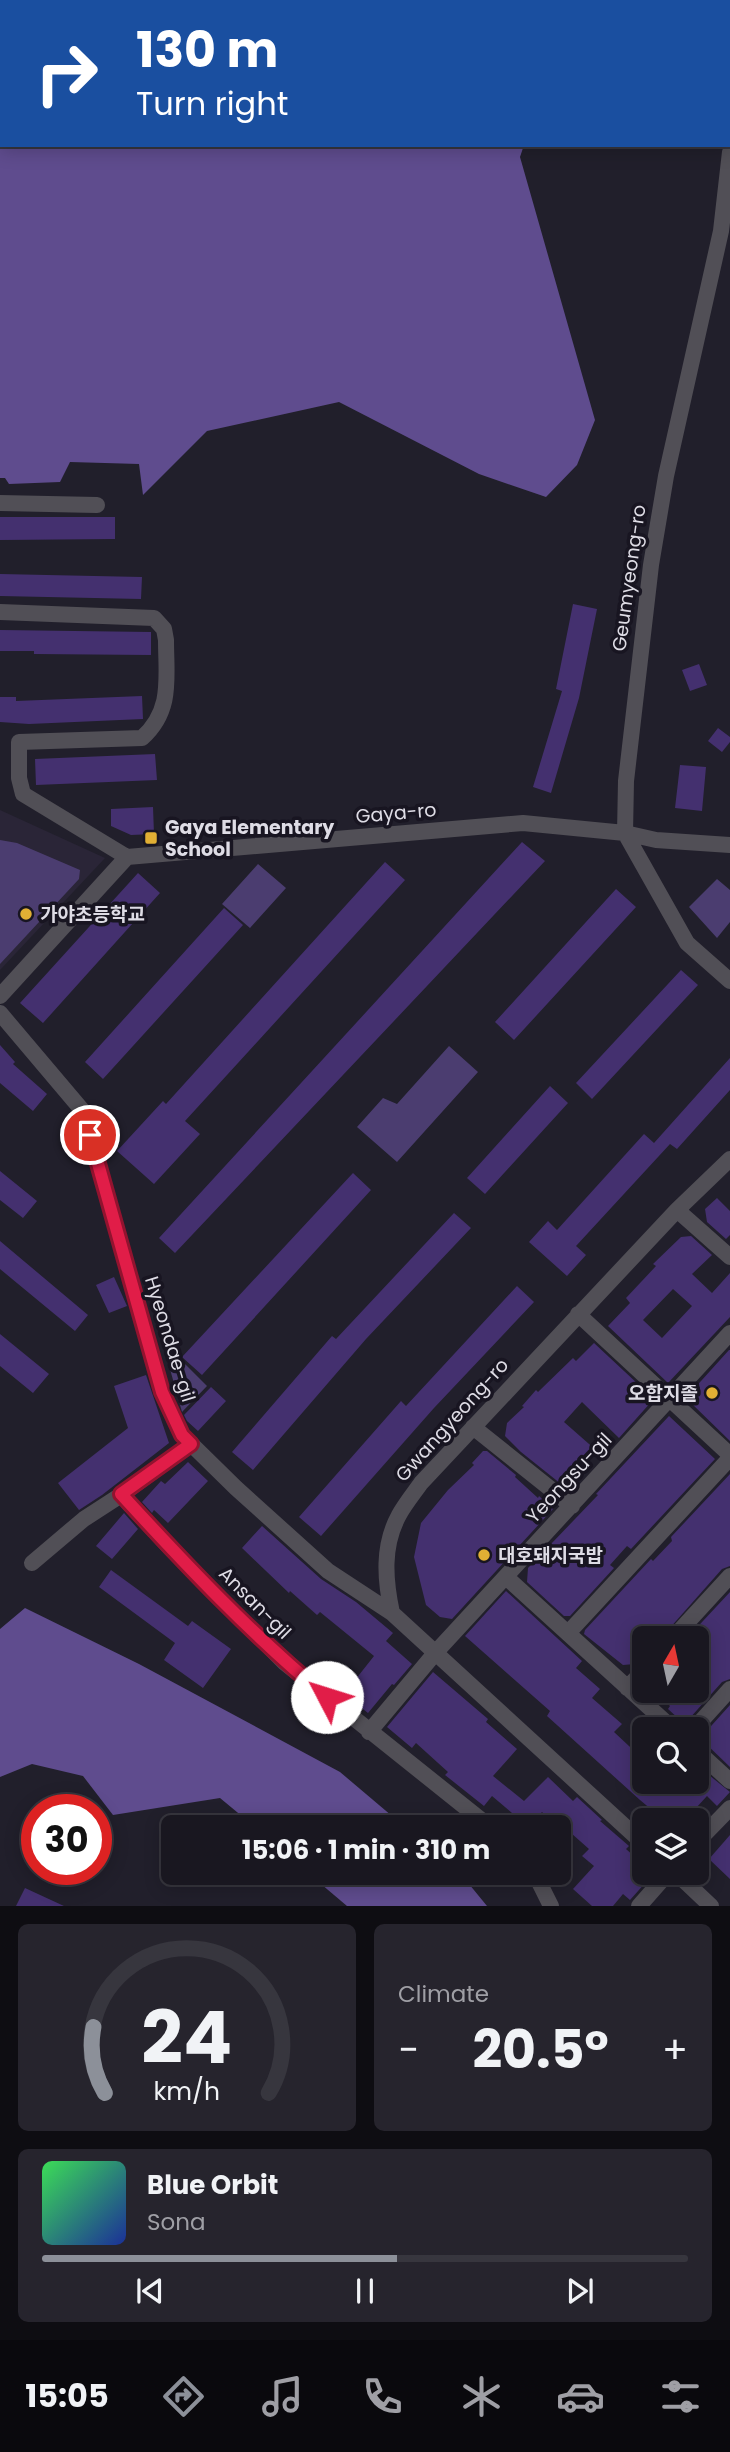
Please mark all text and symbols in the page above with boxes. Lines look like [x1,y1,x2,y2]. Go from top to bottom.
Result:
text: 130 m [136,16,278,84]
icon: right [21,28,112,119]
text: Turn right [136,81,288,126]
street label: Geumyeong-ro [605,503,653,653]
street label: Gaya-ro [355,796,437,830]
place label: Gaya Elementary School [165,814,335,863]
marker: Gaya Elementary School [143,830,159,846]
place label: 가야초등학교 [40,901,145,928]
marker: 가야초등학교 [18,906,34,922]
pin [60,1105,120,1165]
icon: arrive [71,1116,109,1154]
street label: Hyeondae-gil [138,1273,202,1405]
street label: Gwangyeong-ro [389,1352,515,1488]
place label: 오합지졸 [628,1380,698,1407]
marker: 오합지졸 [704,1385,720,1401]
street label: Yeongsu-gil [520,1427,618,1529]
place label: 대호돼지국밥 [498,1542,603,1569]
marker: 대호돼지국밥 [476,1547,492,1563]
street label: Ansan-gil [213,1561,297,1645]
north arrow [632,1626,709,1703]
map controls [632,1626,709,1885]
position arrow [290,1660,364,1734]
button: search [632,1717,709,1794]
speed limit sign: 30 [21,1794,112,1885]
button: layers [632,1808,709,1885]
text: 15:06 · 1 min · 310 m [242,1832,490,1868]
text: Climate [398,1978,489,2010]
text: 24 [142,1988,232,2089]
text: 20.5° [472,2013,609,2086]
text: − [398,2023,419,2076]
text: + [662,2023,688,2076]
text: km/h [154,2074,220,2109]
text: Blue Orbit [147,2167,278,2203]
text: Sona [147,2206,206,2238]
icon: previous [131,2272,169,2310]
icon: pause [346,2272,384,2310]
icon: next [561,2272,599,2310]
icon: directions [159,2372,208,2421]
icon: music [258,2372,307,2421]
icon: phone [358,2372,407,2421]
icon: climate [457,2372,506,2421]
icon: car [556,2372,605,2421]
icon: filters [656,2372,705,2421]
text: 15:05 [25,2373,109,2418]

